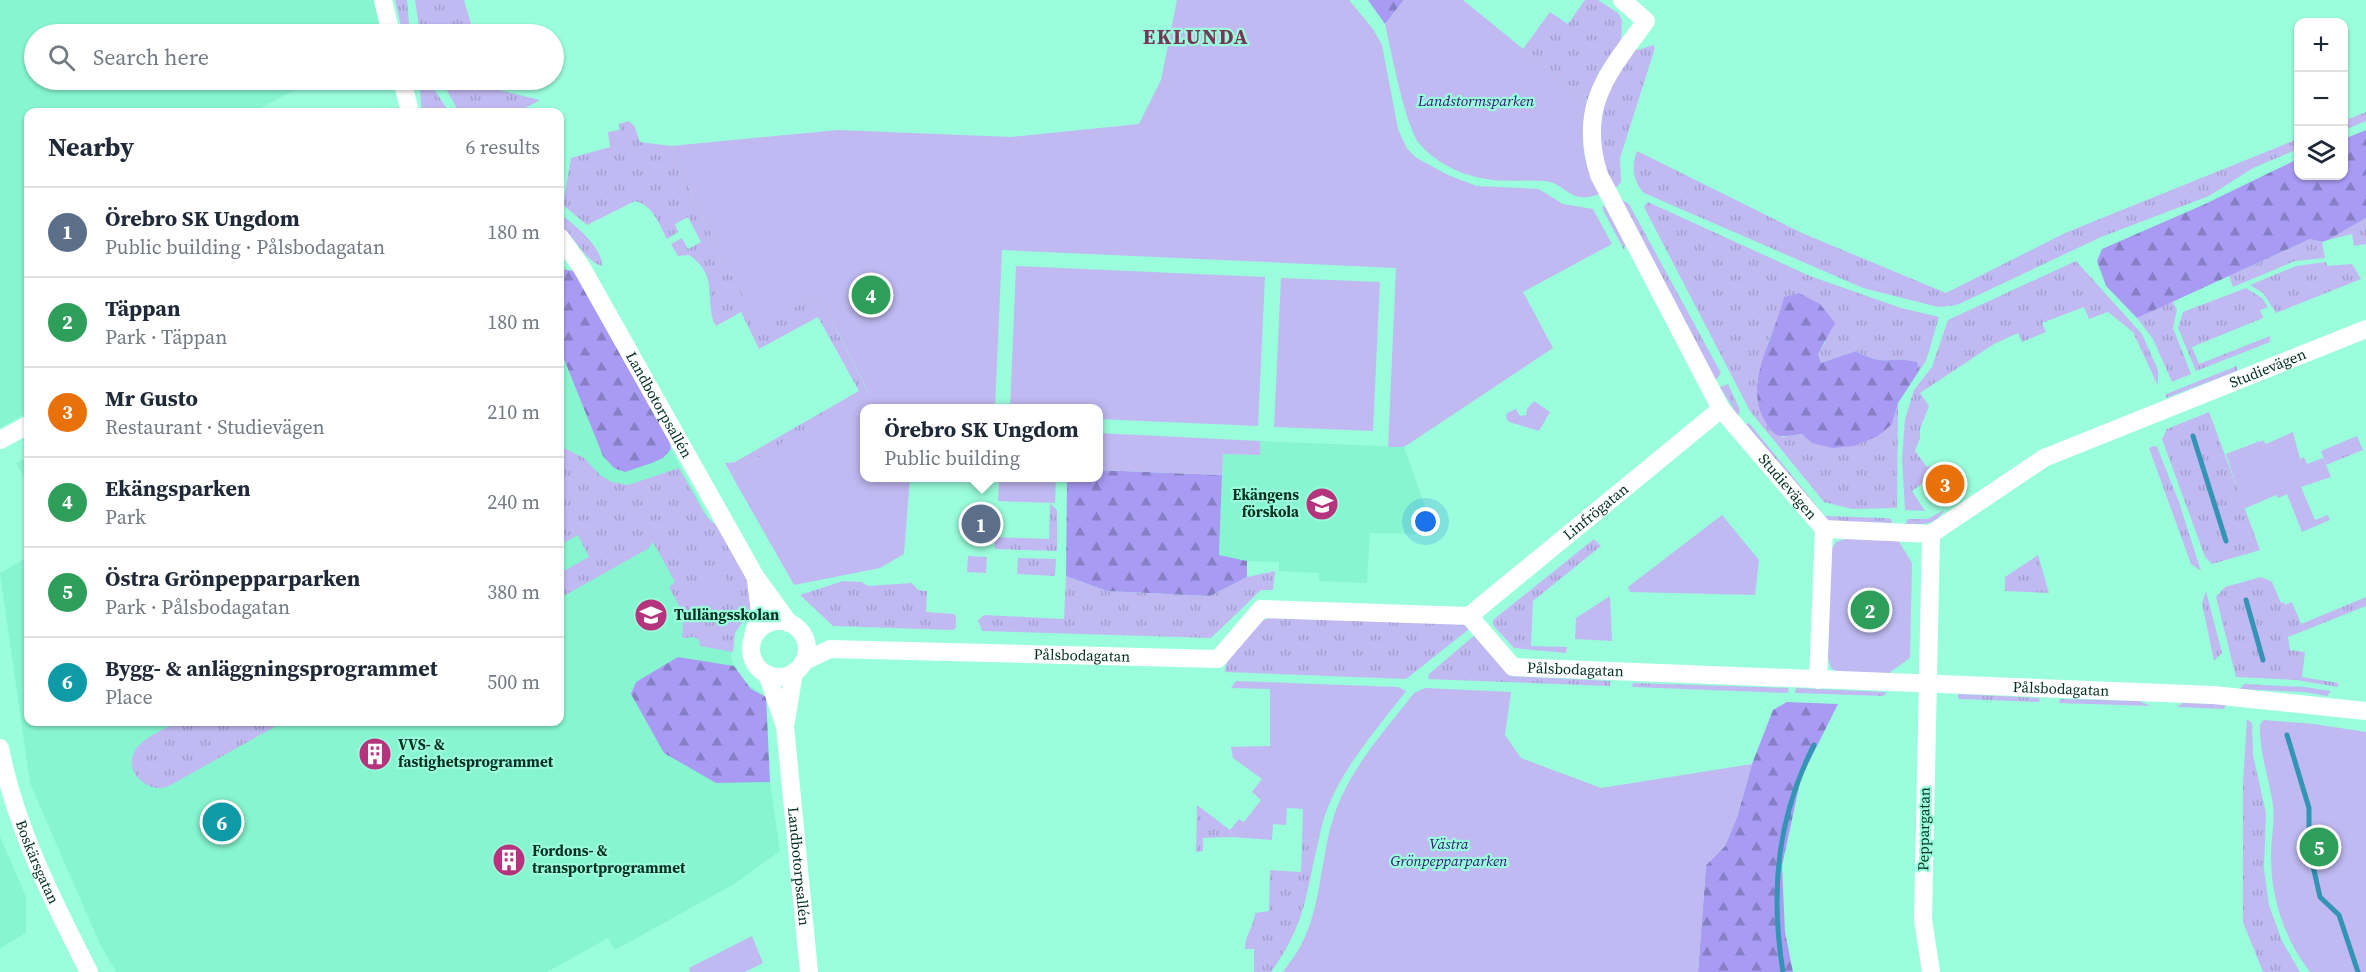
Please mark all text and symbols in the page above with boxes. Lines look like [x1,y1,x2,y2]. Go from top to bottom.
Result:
map controls [2294,18,2348,180]
button: + [2294,18,2348,72]
district label: EKLUNDA [1143,22,1249,51]
search box [24,24,564,90]
icon: search [45,41,78,74]
text: Search here [93,42,209,72]
button: − [2294,72,2348,126]
park label: Landstormsparken [1417,90,1535,111]
button: layers [2294,126,2348,180]
text: Nearby [48,129,134,165]
text: 6 results [465,133,540,161]
text: Örebro SK Ungdom [105,203,300,233]
text: 1 [62,218,73,246]
text: 180 m [487,218,540,246]
text: Public building · Pålsbodagatan [105,233,385,261]
pin: 4 [852,272,890,318]
text: Täppan [105,293,181,323]
text: 2 [62,308,73,336]
text: 180 m [487,308,540,336]
text: Park · Täppan [105,323,227,351]
street label: Studievägen [2226,343,2309,393]
street label: Landbotorpsallén [621,348,698,462]
text: Mr Gusto [105,383,198,413]
text: 3 [62,398,73,426]
text: 210 m [487,398,540,426]
popup [860,404,1103,482]
text: Restaurant · Studievägen [105,413,325,441]
text: Örebro SK Ungdom [884,414,1079,444]
text: Public building [884,444,1020,472]
street label: Studievägen [1754,449,1822,524]
pin: 3 [1926,462,1964,506]
text: Ekängsparken [105,473,250,503]
street label: Linfrögatan [1558,478,1633,545]
place label: Ekängens förskola [1232,484,1300,522]
school or university icon: Ekängens förskola [1304,486,1340,522]
text: 4 [62,488,73,516]
text: 240 m [487,488,540,516]
pin: 1 [962,502,1000,546]
text: Park [105,503,146,531]
your location [1411,507,1440,536]
text: Östra Grönpepparparken [105,563,360,593]
text: 5 [62,578,73,606]
text: 380 m [487,578,540,606]
pin: 2 [1850,588,1890,632]
text: Park · Pålsbodagatan [105,593,290,621]
school or university icon: Tullängsskolan [633,597,669,633]
place label: Tullängsskolan [674,604,779,625]
street label: Pålsbodagatan [1033,643,1131,667]
text: Bygg- & anläggningsprogrammet [105,653,438,683]
street label: Pålsbodagatan [1527,657,1624,681]
text: 6 [62,668,73,696]
text: 500 m [487,668,540,696]
street label: Pålsbodagatan [2012,676,2110,701]
text: Place [105,683,153,711]
place label: VVS- & fastighetsprogrammet [398,734,554,772]
building icon: VVS- & fastighetsprogrammet [357,736,393,772]
street label: Peppargatan [1912,787,1935,871]
pin: 6 [202,800,242,844]
street label: Landbotorpsallén [783,806,815,926]
street label: Boskärsgatan [11,817,65,907]
pin: 5 [2300,824,2338,870]
park label: Västra Grönpepparparken [1390,833,1508,871]
place label: Fordons- & transportprogrammet [532,840,686,878]
building icon: Fordons- & transportprogrammet [491,842,527,878]

